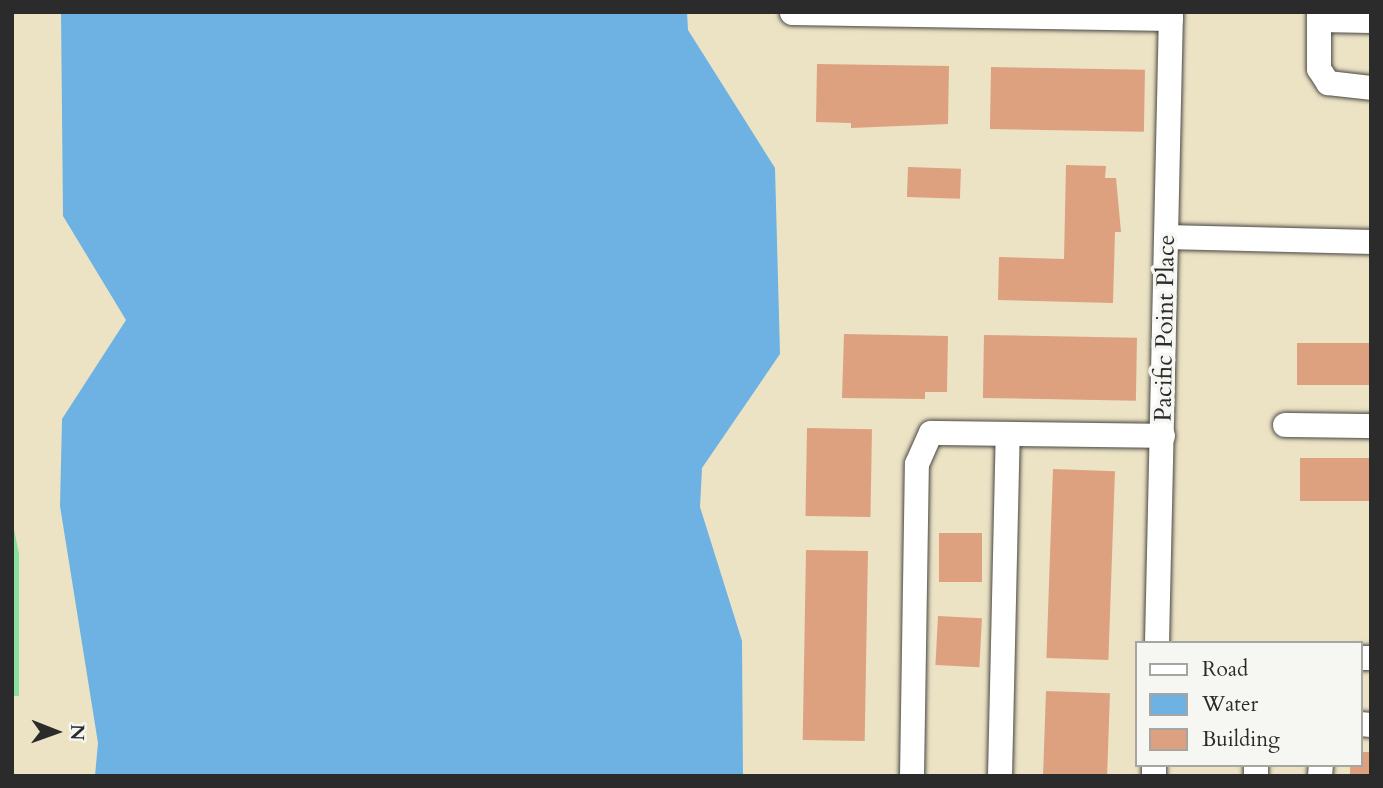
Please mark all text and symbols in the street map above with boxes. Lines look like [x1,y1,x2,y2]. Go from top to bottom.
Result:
street label: Pacific Point Place [1149,234,1181,422]
legend [1134,641,1362,767]
text: Road [1202,655,1248,684]
text: Water [1202,690,1258,719]
north arrow [21,697,91,767]
text: N [64,724,90,741]
text: Building [1202,725,1280,754]

